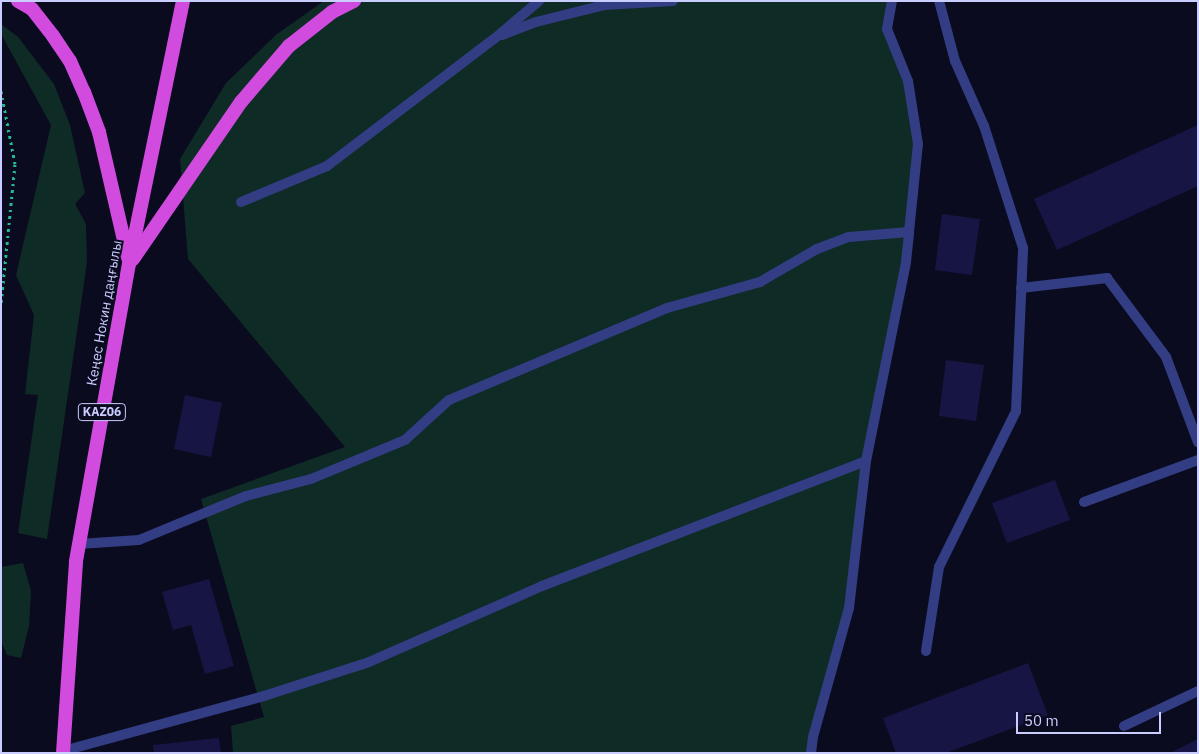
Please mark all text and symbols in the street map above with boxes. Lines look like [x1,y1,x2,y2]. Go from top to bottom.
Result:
street label: Кеңес Нокин даңғылы [83,239,125,387]
road number: KАZ06 [77,402,127,422]
scale bar [1019,702,1164,734]
text: 50 m [1024,711,1059,730]

